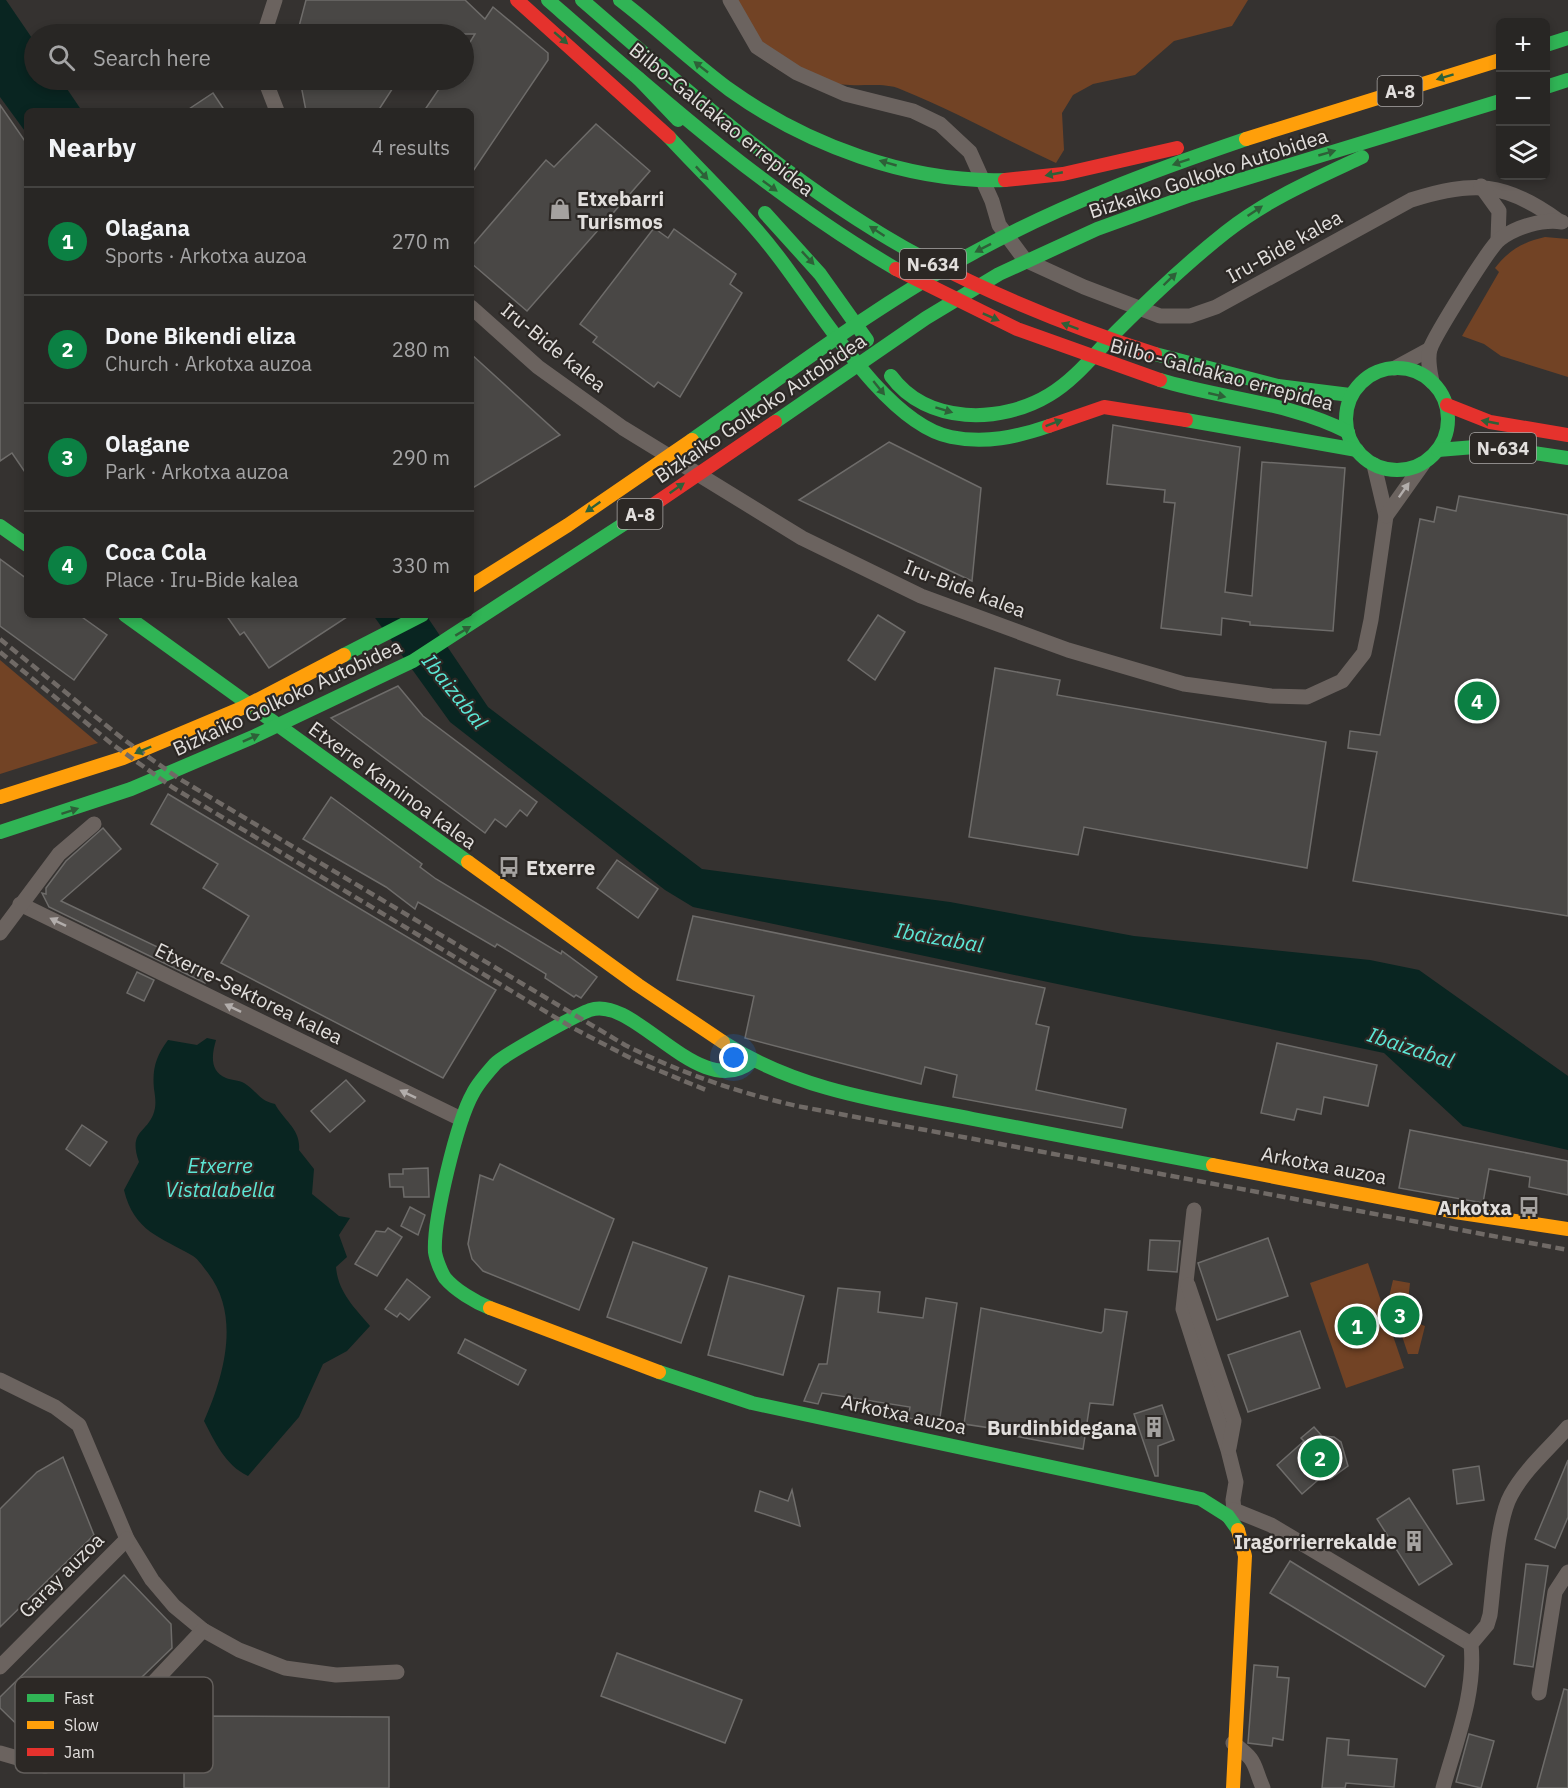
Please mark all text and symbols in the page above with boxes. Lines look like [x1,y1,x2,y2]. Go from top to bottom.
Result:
map controls [1496,18,1550,180]
button: + [1496,18,1550,72]
search box [24,24,474,90]
one-way arrow [553,31,568,44]
street label: Bilbo-Galdakao errepidea [624,36,820,202]
icon: search [45,41,78,74]
text: Search here [93,43,211,72]
one-way arrow [693,61,708,73]
button: − [1496,72,1550,126]
one-way arrow [1436,73,1454,82]
road number: A-8 [1378,76,1422,106]
street label: Bizkaiko Golkoko Autobidea [1085,121,1331,224]
button: layers [1496,126,1550,180]
text: Nearby [48,130,136,164]
text: 4 results [372,134,450,161]
one-way arrow [1318,148,1336,157]
one-way arrow [879,158,897,168]
one-way arrow [1171,158,1189,167]
one-way arrow [695,165,709,180]
one-way arrow [1044,169,1063,178]
one-way arrow [762,180,777,192]
place label: Etxebarri Turismos [577,185,664,235]
shop icon: Etxebarri Turismos [548,197,572,221]
street label: Iru-Bide kalea [1221,203,1347,289]
one-way arrow [1246,206,1263,217]
text: Olagana [105,213,190,242]
one-way arrow [868,225,885,236]
text: 1 [62,228,74,255]
text: 270 m [392,228,450,255]
text: Sports · Arkotxa auzoa [105,242,307,269]
one-way arrow [974,243,991,253]
road number: N-634 [900,249,966,279]
one-way arrow [800,250,814,264]
one-way arrow [1162,272,1176,286]
street label: Iru-Bide kalea [496,296,613,398]
one-way arrow [983,313,1000,322]
one-way arrow [1061,320,1079,330]
text: Done Bikendi eliza [105,321,296,350]
street label: Bizkaiko Golkoko Autobidea [649,327,871,489]
street label: Bilbo-Galdakao errepidea [1107,331,1337,417]
text: 2 [62,336,74,363]
text: 280 m [392,336,450,363]
text: Church · Arkotxa auzoa [105,350,312,377]
one-way arrow [872,380,885,395]
one-way arrow [1208,391,1227,401]
one-way arrow [935,406,953,415]
one-way arrow [1045,417,1063,427]
one-way arrow [1480,417,1499,426]
text: Olagane [105,429,190,458]
road number: N-634 [1470,433,1536,463]
text: 3 [62,444,74,471]
text: 290 m [392,444,450,471]
text: Park · Arkotxa auzoa [105,458,289,485]
one-way arrow [669,482,685,494]
one-way arrow [1398,482,1410,498]
road number: A-8 [618,499,662,529]
one-way arrow [586,501,602,513]
text: Coca Cola [105,537,207,566]
text: 4 [62,552,74,579]
text: 330 m [392,552,450,579]
street label: Iru-Bide kalea [900,552,1030,624]
text: Place · Iru-Bide kalea [105,566,298,593]
one-way arrow [455,626,471,637]
street label: Bizkaiko Golkoko Autobidea [168,632,406,762]
water label: Ibaizabal [416,647,494,735]
pin: 4 [1458,678,1496,724]
street label: Etxerre Kaminoa kalea [304,715,483,855]
one-way arrow [243,733,260,742]
one-way arrow [134,745,152,755]
one-way arrow [61,805,79,815]
place label: Etxerre [526,854,595,881]
bus stop icon: Etxerre [497,855,521,879]
water label: Ibaizabal [893,915,986,959]
one-way arrow [49,918,66,927]
street label: Etxerre-Sektorea kalea [151,936,348,1050]
one-way arrow [224,1004,241,1013]
water label: Ibaizabal [1364,1020,1458,1074]
your location [719,1043,748,1072]
one-way arrow [400,1089,417,1098]
street label: Arkotxa auzoa [1259,1140,1389,1190]
water label: Etxerre Vistalabella [165,1151,275,1203]
place label: Arkotxa [1438,1194,1512,1221]
bus stop icon: Arkotxa [1517,1195,1541,1219]
pin: 3 [1380,1292,1420,1338]
pin: 1 [1338,1304,1376,1348]
street label: Arkotxa auzoa [839,1388,969,1440]
place label: Burdinbidegana [987,1414,1137,1441]
building icon: Burdinbidegana [1142,1415,1166,1439]
pin: 2 [1300,1436,1340,1480]
street label: Garay auzoa [13,1526,110,1623]
place label: Iragorrierrekalde [1234,1528,1397,1555]
building icon: Iragorrierrekalde [1402,1529,1426,1553]
legend [15,1677,213,1773]
text: Fast [64,1688,94,1708]
text: Slow [64,1715,99,1735]
text: Jam [64,1742,95,1762]

